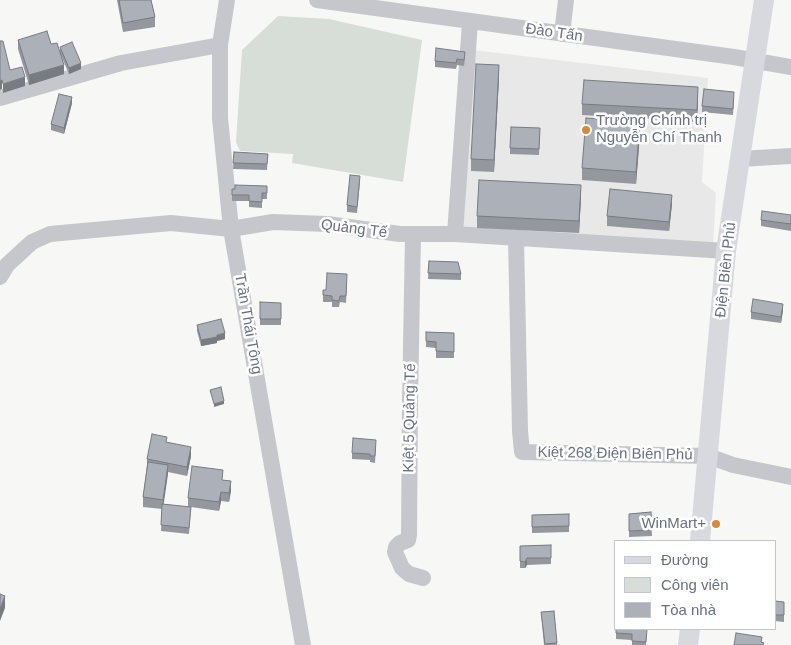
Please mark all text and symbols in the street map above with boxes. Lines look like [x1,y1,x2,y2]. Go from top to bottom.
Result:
street label: Đào Tấn [524,20,584,46]
place label: Trường Chính trị Nguyễn Chí Thanh [596,112,722,147]
marker: Trường Chính trị Nguyễn Chí Thanh [580,124,592,136]
street label: Quảng Tế [320,216,388,242]
street label: Điện Biên Phủ [712,221,740,319]
street label: Trần Thái Tông [230,272,266,376]
street label: Kiệt 5 Quảng Tế [400,363,420,473]
street label: Kiệt 268 Điện Biên Phủ [537,444,693,464]
place label: WinMart+ [641,515,706,533]
marker: WinMart+ [710,518,722,530]
legend [614,540,776,630]
text: Đường [661,551,708,568]
text: Công viên [661,576,729,593]
text: Tòa nhà [661,601,716,618]

